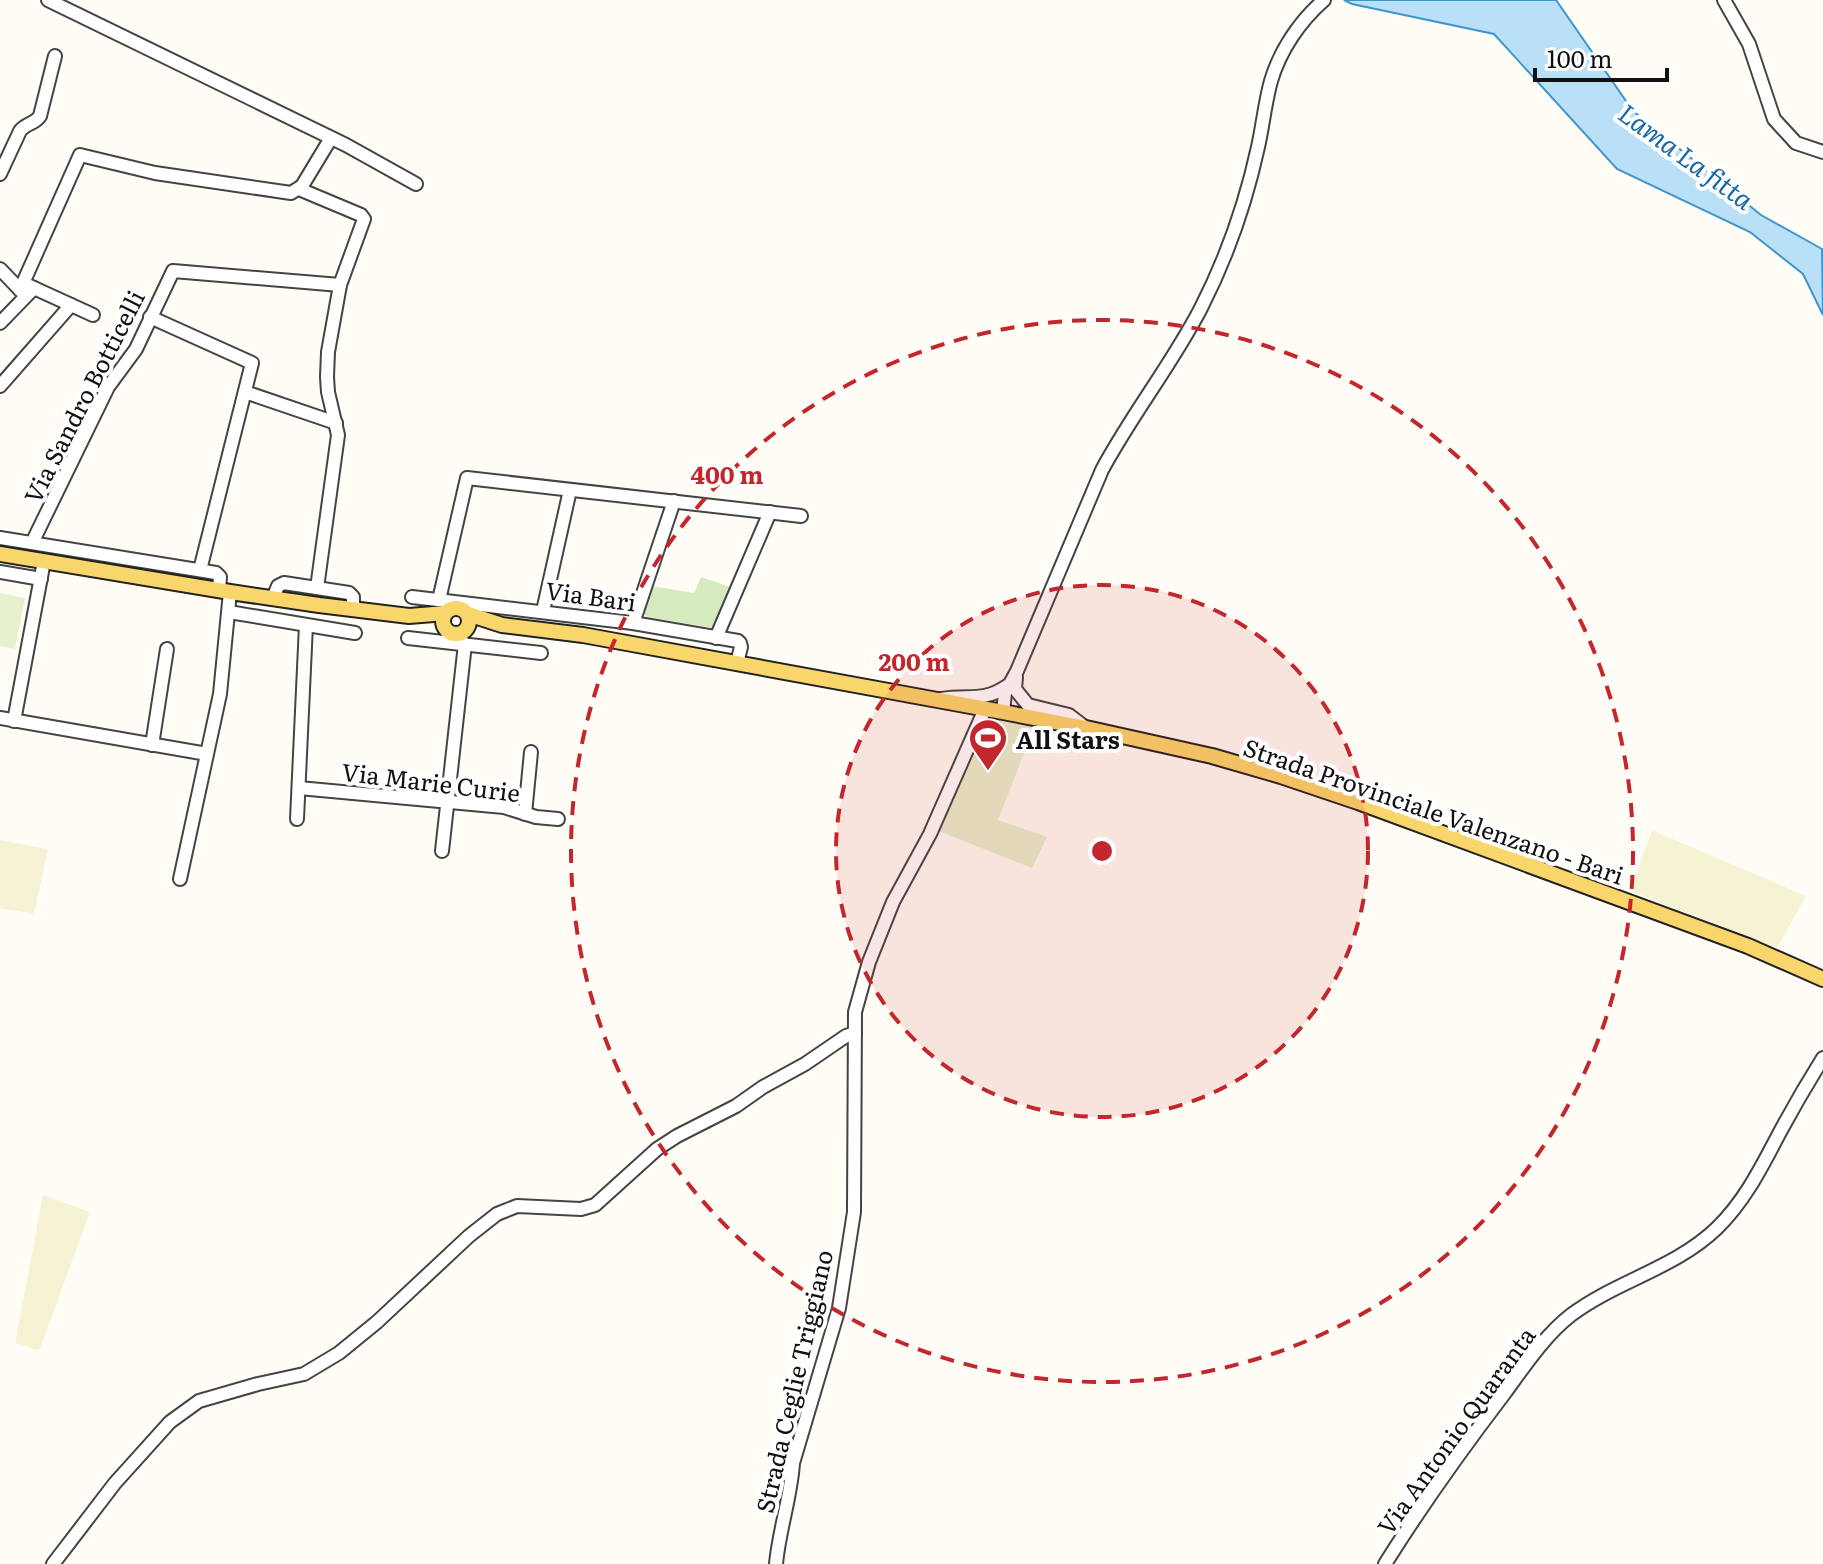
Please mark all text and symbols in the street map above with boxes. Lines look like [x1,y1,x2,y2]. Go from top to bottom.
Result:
scale bar [1535,32,1667,82]
text: 100 m [1547,40,1613,75]
water label: Lama La fitta [1611,93,1763,217]
street label: Via Sandro Botticelli [14,283,152,509]
text: 400 m [691,456,763,491]
street label: Via Bari [544,571,638,619]
text: 200 m [878,643,950,678]
sports icon: All Stars [967,717,1009,772]
place label: All Stars [1016,721,1120,756]
street label: Strada Provinciale Valenzano - Bari [1239,728,1629,892]
street label: Via Marie Curie [340,753,522,809]
centre of rings [1088,837,1116,865]
street label: Strada Ceglie Triggiano [746,1246,840,1516]
street label: Via Antonio Quaranta [1368,1319,1542,1541]

